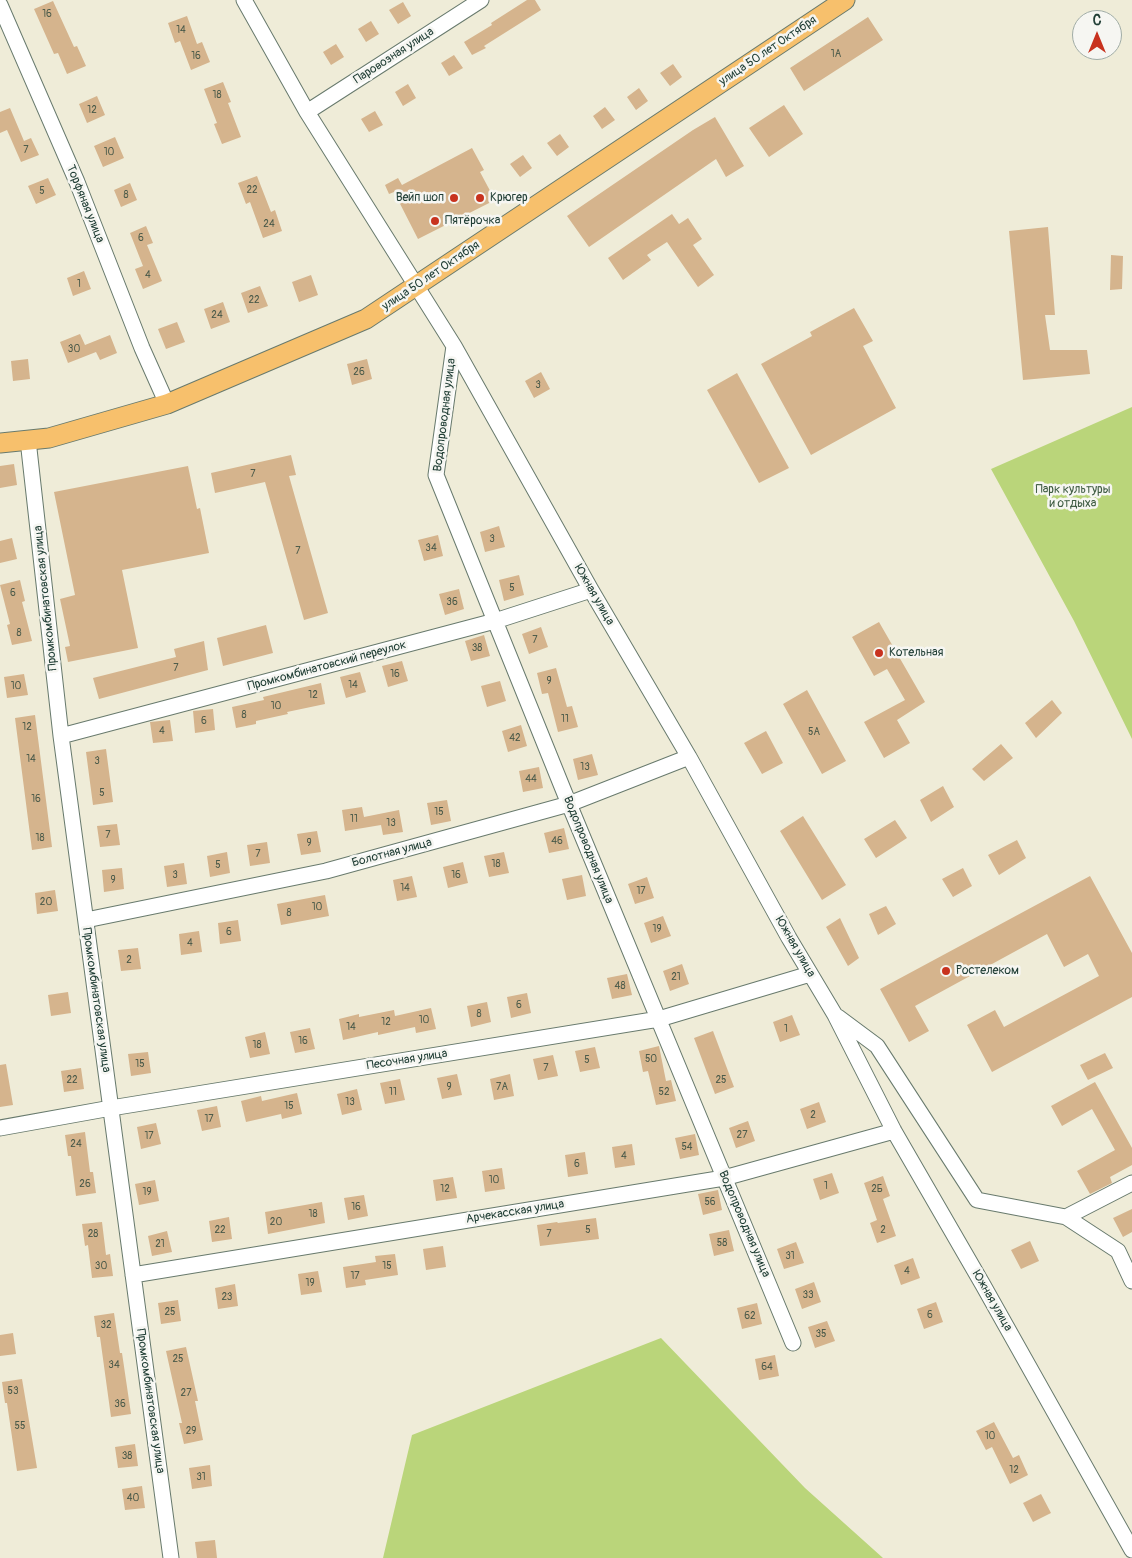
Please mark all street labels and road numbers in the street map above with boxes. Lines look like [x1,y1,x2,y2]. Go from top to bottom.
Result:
street label: улица 50 лет Октября [717,13,819,89]
street label: Паровозная улица [351,25,437,87]
street label: Торфяная улица [63,163,107,245]
street label: улица 50 лет Октября [380,238,482,314]
street label: Водопроводная улица [431,357,459,473]
street label: Промкомбинатовская улица [31,525,61,671]
street label: Южная улица [571,562,617,628]
street label: Промкомбинатовский переулок [246,638,408,694]
street label: Водопроводная улица [560,794,616,906]
street label: Болотная улица [350,835,434,871]
street label: Южная улица [772,914,818,980]
street label: Промкомбинатовская улица [79,927,113,1073]
street label: Песочная улица [366,1047,448,1073]
street label: Водопроводная улица [715,1169,773,1279]
street label: Арчекасская улица [465,1197,565,1227]
street label: Южная улица [969,1268,1015,1334]
street label: Промкомбинатовская улица [133,1328,167,1474]

